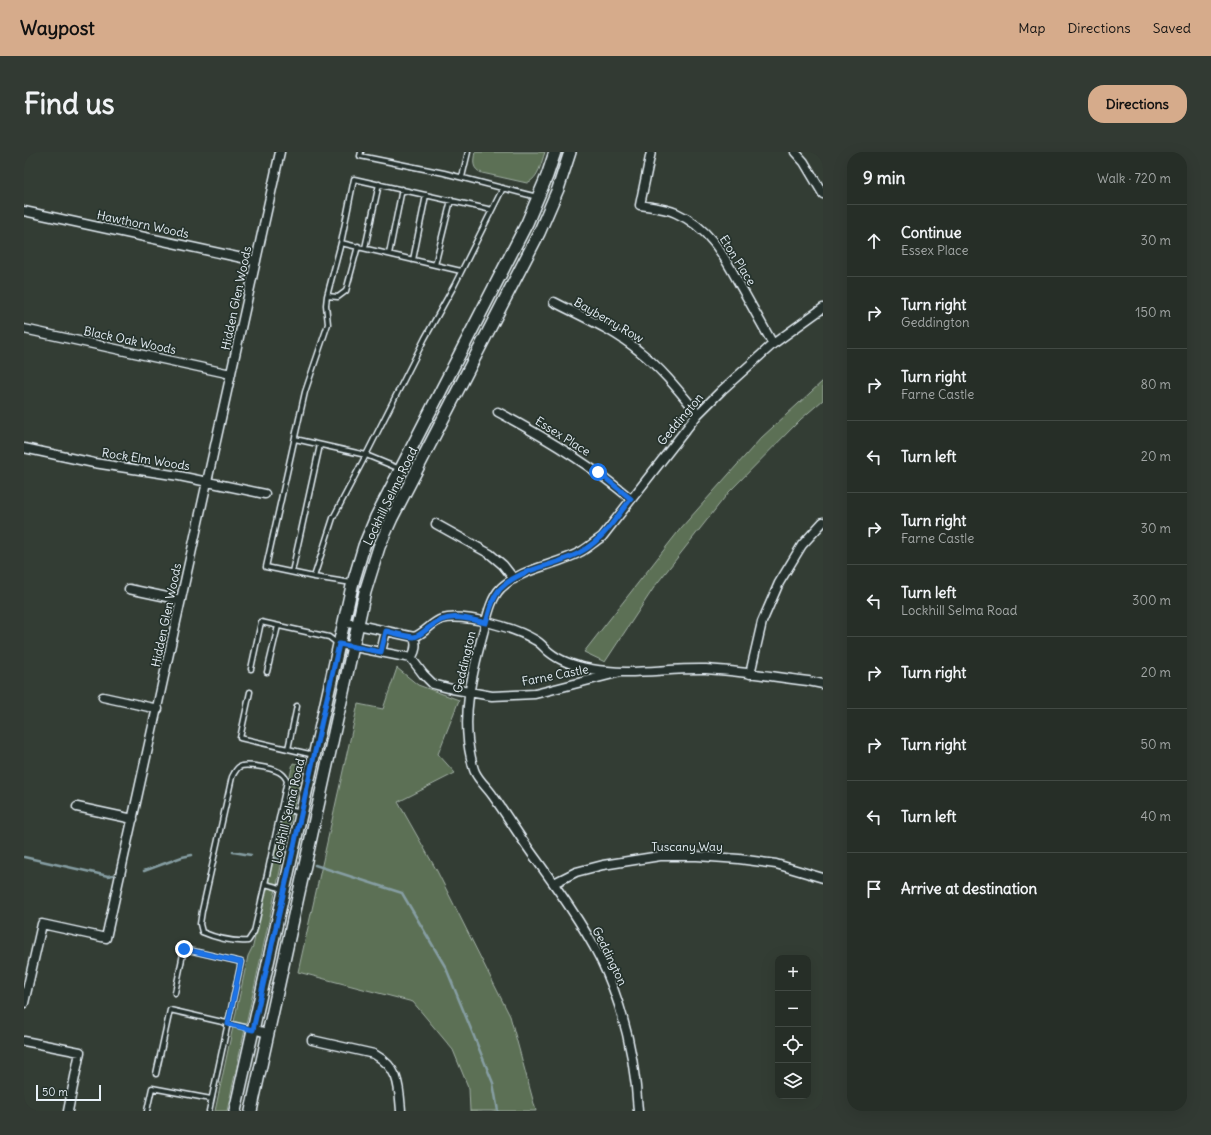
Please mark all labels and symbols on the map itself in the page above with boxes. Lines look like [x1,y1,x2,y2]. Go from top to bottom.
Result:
street label: Hawthorn Woods [96,207,190,241]
street label: Eton Place [717,232,759,288]
street label: Hidden Glen Woods [218,245,254,351]
street label: Bayberry Row [572,294,647,346]
street label: Black Oak Woods [82,323,178,357]
street label: Geddington [654,390,706,448]
street label: Essex Place [533,413,593,459]
street label: Lockhill Selma Road [360,444,420,548]
street label: Rock Elm Woods [101,445,191,473]
route start [589,463,607,481]
street label: Hidden Glen Woods [148,562,184,668]
street label: Geddington [450,629,478,695]
street label: Farne Castle [520,661,590,689]
street label: Lockhill Selma Road [269,757,307,865]
street label: Tuscany Way [651,839,723,854]
street label: Geddington [589,924,631,988]
route end [175,940,193,958]
scale bar [36,1083,101,1102]

